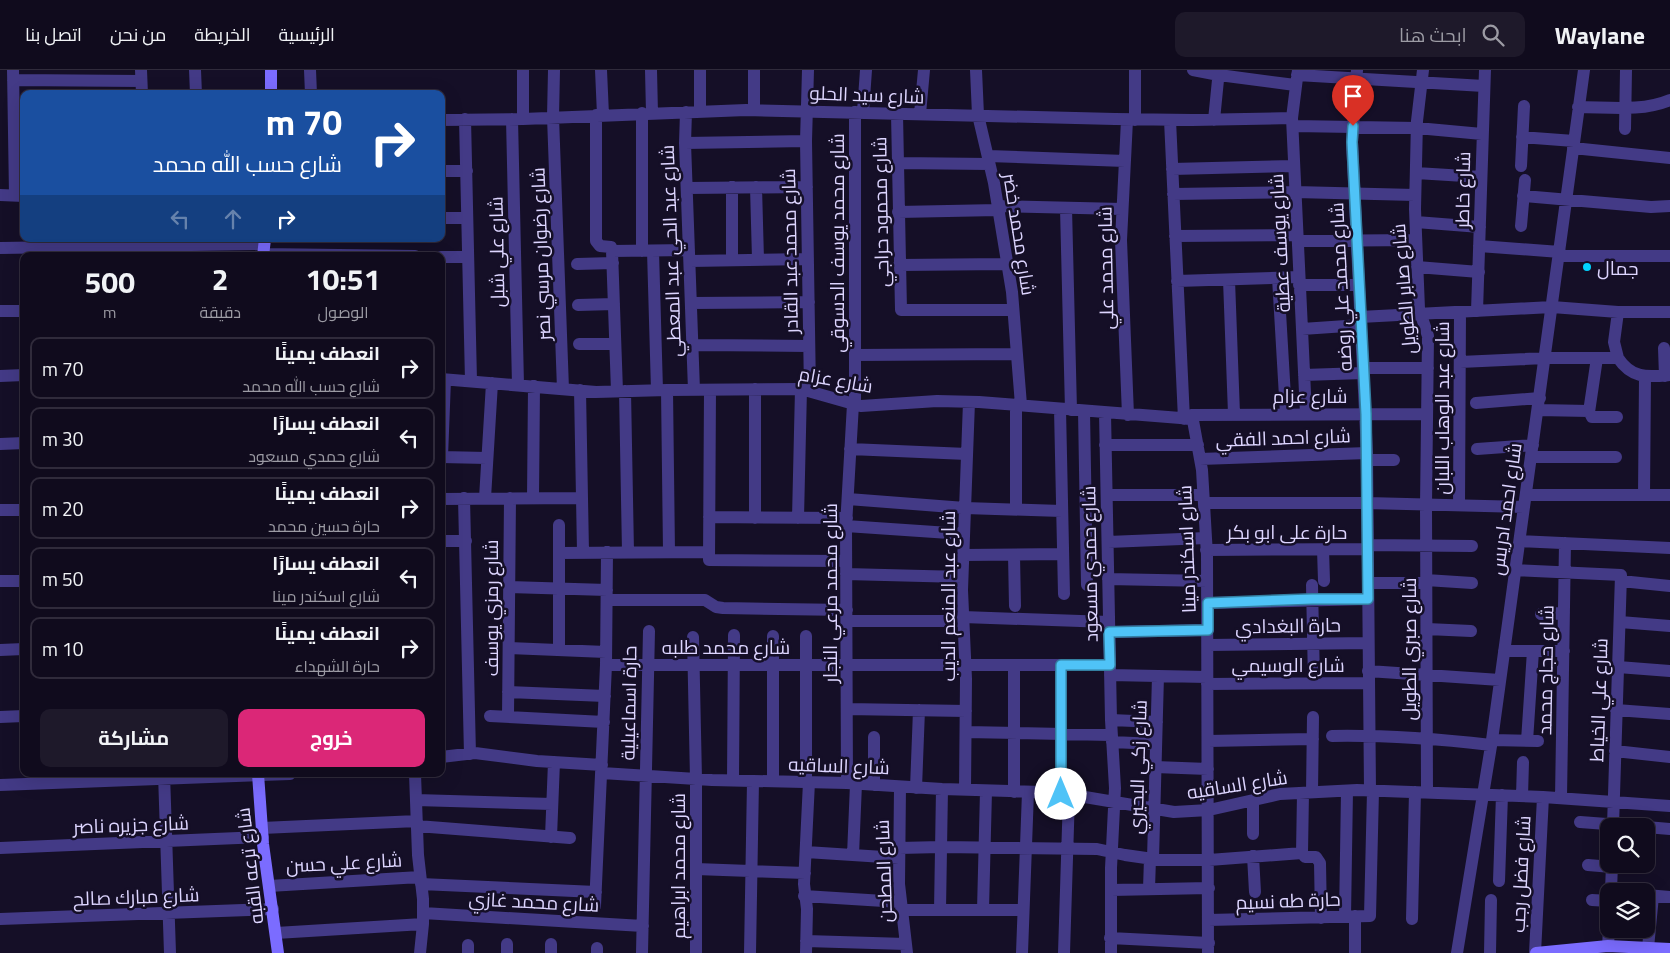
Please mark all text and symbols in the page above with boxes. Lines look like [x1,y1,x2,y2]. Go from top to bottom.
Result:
search box [1175,12,1525,57]
text: Waylane [1555,17,1645,53]
text: ابحث هنا [1399,20,1467,49]
text: اتصل بنا [25,21,82,48]
text: من نحن [110,21,166,48]
text: الخريطة [194,21,250,48]
text: الرئيسية [278,21,335,48]
icon: search [1479,21,1507,49]
pin [1332,75,1374,126]
street label: شارع سيد الحلو [809,77,925,111]
icon: arrive [1339,82,1367,110]
text: 70 m [266,95,342,149]
icon: right [360,110,425,175]
street label: شارع محمد يوسف الدسوقي [822,133,852,353]
street label: شارع محمود حراجي [864,136,897,287]
street label: شارع عبد الحي عبد المعطي [652,144,689,358]
text: شارع حسب الله محمد [153,147,342,181]
street label: شارع خاطر [1447,151,1477,230]
street label: شارع رضوان مرسي نصر [522,167,559,342]
street label: شارع محمد عبد القادر [773,168,805,335]
street label: شارع محمد خضر [996,170,1044,297]
street label: شارع يوسف عطية [1261,173,1297,313]
street label: شارع علي شبل [481,196,512,308]
street label: شارع محمد علي روضه [1321,202,1360,372]
icon: left [166,205,194,233]
icon: ahead [219,205,247,233]
icon: right [272,205,300,233]
street label: شارع محمد علي [1089,206,1122,330]
street label: شارع صابر الطويل [1383,222,1423,356]
place label: جمال [1597,253,1639,282]
text: 2 [212,256,229,302]
text: 10:51 [306,256,380,302]
text: 500 [85,259,135,305]
marker: جمال [1581,261,1593,273]
text: m [103,300,116,324]
text: دقيقة [199,300,241,324]
text: الوصول [318,300,369,324]
street label: شارع عبد الوهاب اللبان [1427,321,1456,495]
text: انعطف يمينًا [275,338,380,367]
text: 70 m [42,354,83,383]
icon: right [395,354,423,382]
street label: شارع عزام [797,358,875,400]
text: شارع حسب الله محمد [242,374,380,398]
street label: شارع عزام [1273,381,1347,410]
text: انعطف يسارًا [272,408,380,437]
street label: شارع احمد الفقي [1215,420,1351,455]
text: 30 m [42,424,83,453]
icon: left [395,424,423,452]
street label: شارع احمد ادريس [1481,441,1529,577]
text: شارع حمدي مسعود [248,444,380,468]
text: انعطف يمينًا [275,478,380,507]
street label: شارع اسكندر مينا [1169,484,1203,614]
street label: شارع حمدي مسعود [1073,485,1106,642]
text: 20 m [42,494,83,523]
icon: right [395,494,423,522]
street label: شارع محمد مرعي النجار [815,503,845,684]
street label: شارع عبد المنعم الديب [933,511,962,681]
text: حارة حسين محمد [268,514,380,538]
street label: حارة على ابو بكر [1226,517,1347,546]
street label: شارع رمزي يوسف [476,540,506,676]
text: انعطف يسارًا [272,548,380,577]
text: 50 m [42,564,83,593]
icon: left [395,564,423,592]
street label: شارع صبري الطويل [1394,578,1424,720]
text: شارع اسكندر مينا [272,584,380,608]
street label: شارع حجاج محمد [1529,605,1561,735]
street label: حارة البغدادي [1235,610,1341,641]
text: انعطف يمينًا [275,618,380,647]
street label: شارع محمد طلبه [662,632,790,661]
text: 10 m [42,634,83,663]
icon: right [395,634,423,662]
street label: شارع علي الخياط [1581,638,1616,762]
street label: حارة اسماعيلية [612,645,644,761]
street label: شارع الوسيمي [1231,650,1345,680]
text: حارة الشهداء [295,654,380,678]
street label: شارع زكي البحيري [1120,699,1155,835]
button: مشاركة [40,709,228,767]
button: خروج [238,709,425,767]
street label: شارع الساقيه [788,749,890,781]
street label: شارع الساقيه [1185,762,1289,806]
position arrow [1034,767,1086,819]
street label: شارع محمد ابراهيم [663,793,692,939]
street label: شارع ترعه القبه [227,806,271,926]
street label: شارع جزيره ناصر [71,807,190,841]
street label: شارع فضل رجب [1502,815,1538,933]
map controls [1600,818,1655,938]
button: search [1600,818,1655,873]
street label: شارع المطحن [867,819,899,923]
street label: شارع علي حسن [285,844,403,881]
street label: شارع مبارك صالح [72,879,200,913]
street label: شارع محمد غازي [468,883,600,920]
button: layers [1600,883,1655,938]
street label: حارة طه نسيم [1235,884,1341,916]

